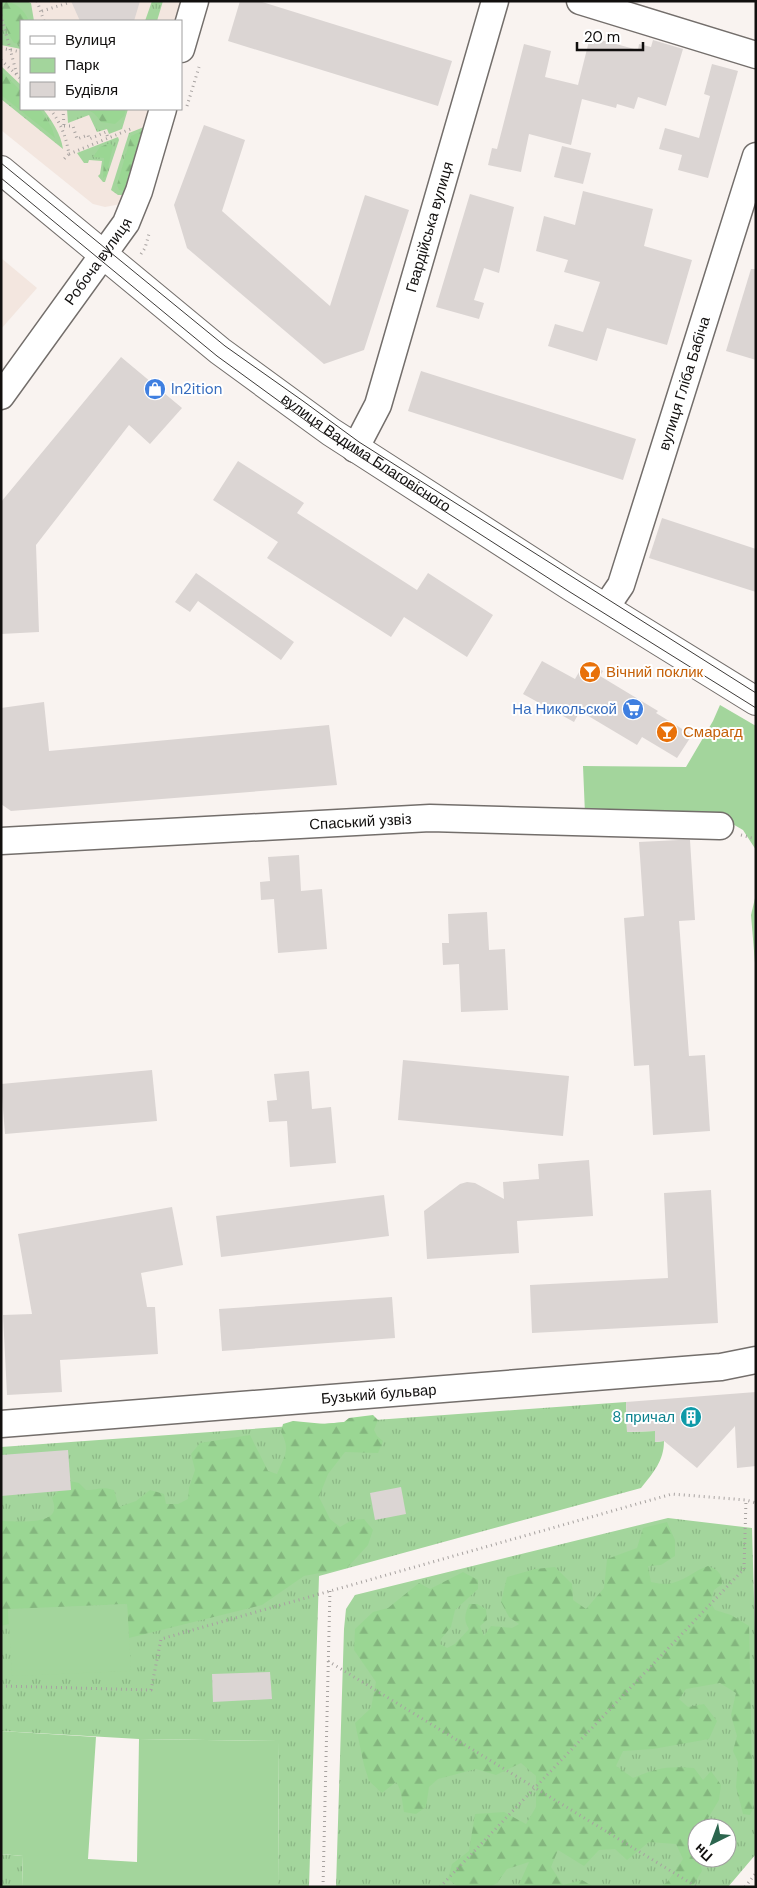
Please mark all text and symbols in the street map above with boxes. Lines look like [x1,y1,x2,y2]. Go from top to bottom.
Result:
legend [20,20,182,110]
scale bar [577,20,643,52]
text: 20 m [584,27,620,47]
text: Вулиця [65,30,116,50]
text: Парк [65,55,99,75]
text: Будівля [65,80,118,100]
street label: Гвардійська вулиця [401,159,458,295]
street label: Робоча вулиця [60,215,137,309]
street label: вулиця Гліба Бабіча [654,313,715,453]
shop icon: In2ition [143,377,167,401]
place label: In2ition [171,379,222,399]
street label: вулиця Вадима Благовісного [277,389,455,517]
bar icon: Вічний поклик [578,660,602,684]
place label: Вічний поклик [606,662,704,682]
supermarket icon: На Никольской [621,697,645,721]
place label: На Никольской [512,699,617,719]
bar icon: Смарагд [655,720,679,744]
place label: Смарагд [683,722,743,742]
street label: Спаський узвіз [309,809,412,834]
street label: Бузький бульвар [320,1380,437,1409]
building icon: 8 причал [679,1405,703,1429]
place label: 8 причал [612,1407,675,1427]
north arrow [687,1818,737,1868]
text: Пн [690,1840,716,1866]

